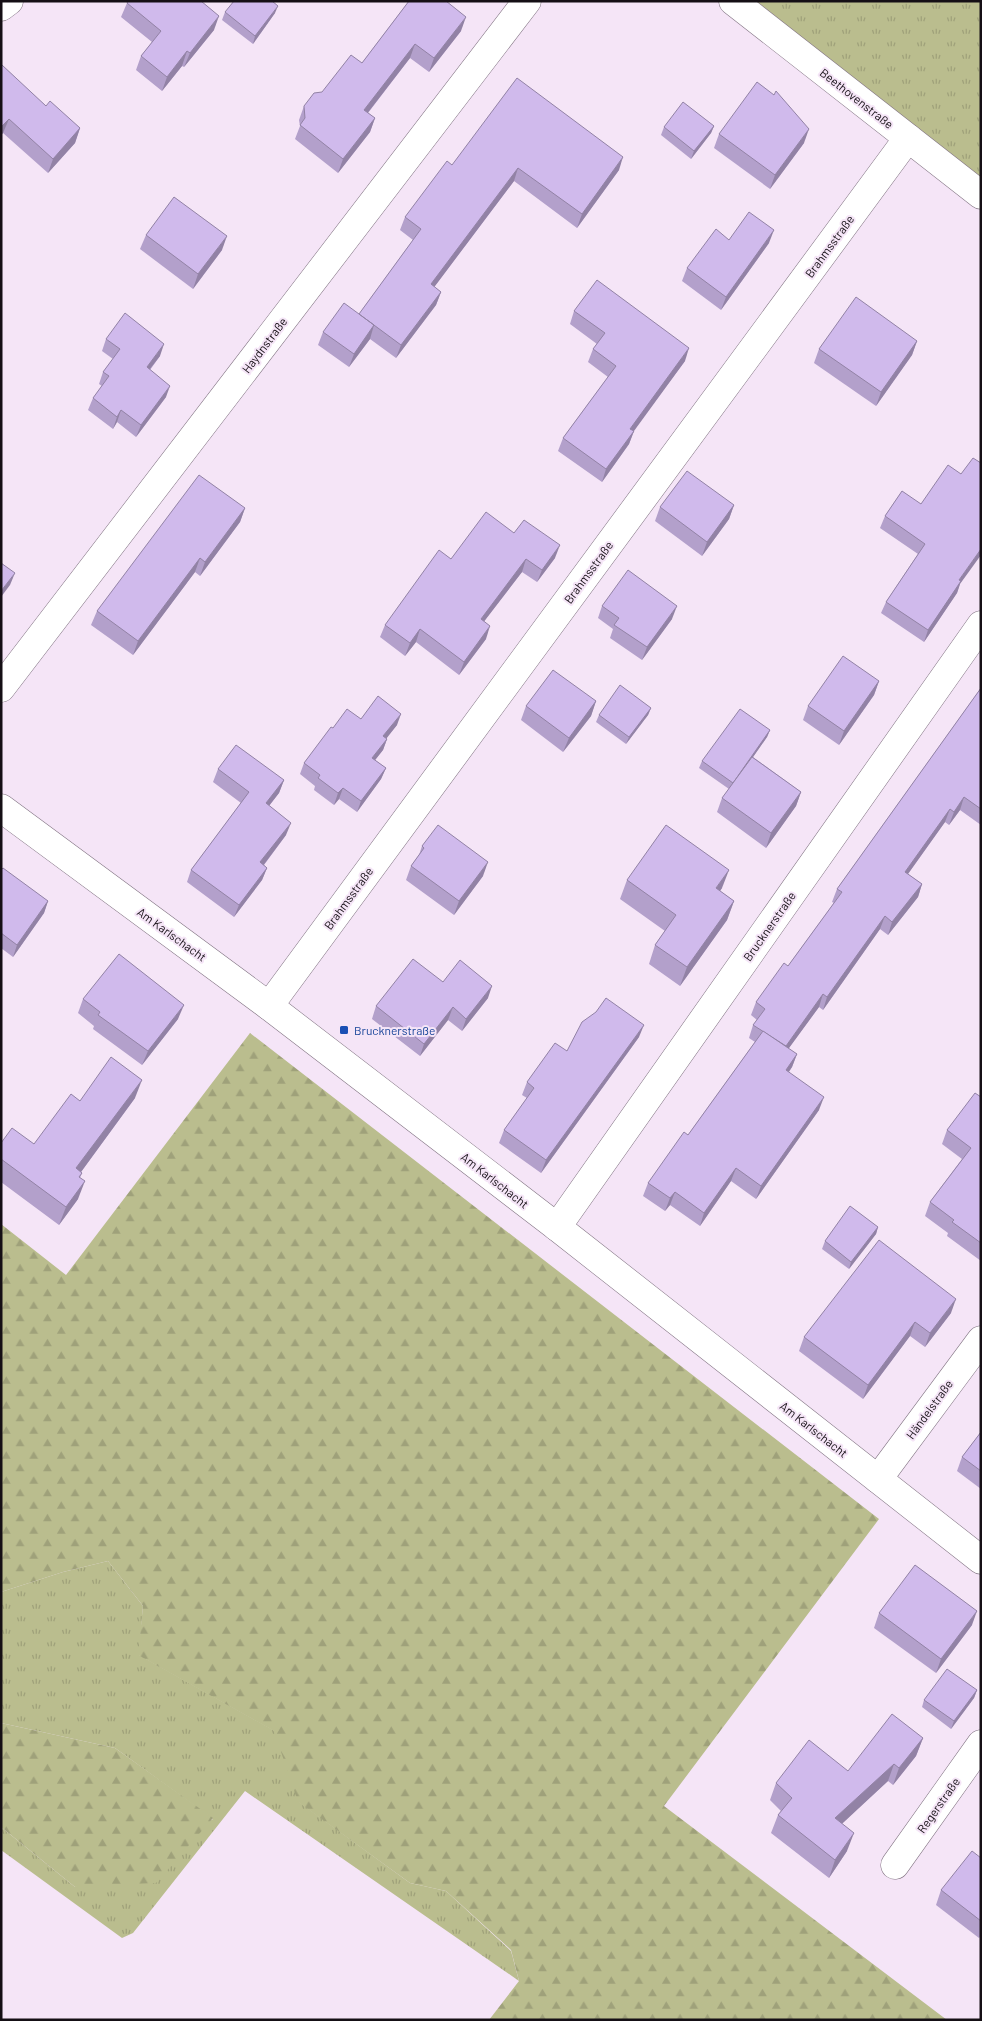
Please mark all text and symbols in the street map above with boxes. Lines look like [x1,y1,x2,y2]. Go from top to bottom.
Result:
street label: Beethovenstraße [817,65,897,131]
street label: Brahmsstraße [802,212,856,280]
street label: Haydnstraße [239,314,289,376]
street label: Brahmsstraße [561,538,615,606]
street label: Brahmsstraße [321,864,375,932]
street label: Brucknerstraße [740,889,798,963]
street label: Am Karlschacht [135,904,209,964]
place label: Brucknerstraße [354,1023,435,1037]
marker: Brucknerstraße [338,1024,350,1036]
street label: Am Karlschacht [458,1149,532,1211]
street label: Händelstraße [903,1377,955,1441]
street label: Am Karlschacht [777,1398,851,1460]
street label: Regerstraße [914,1775,962,1835]

